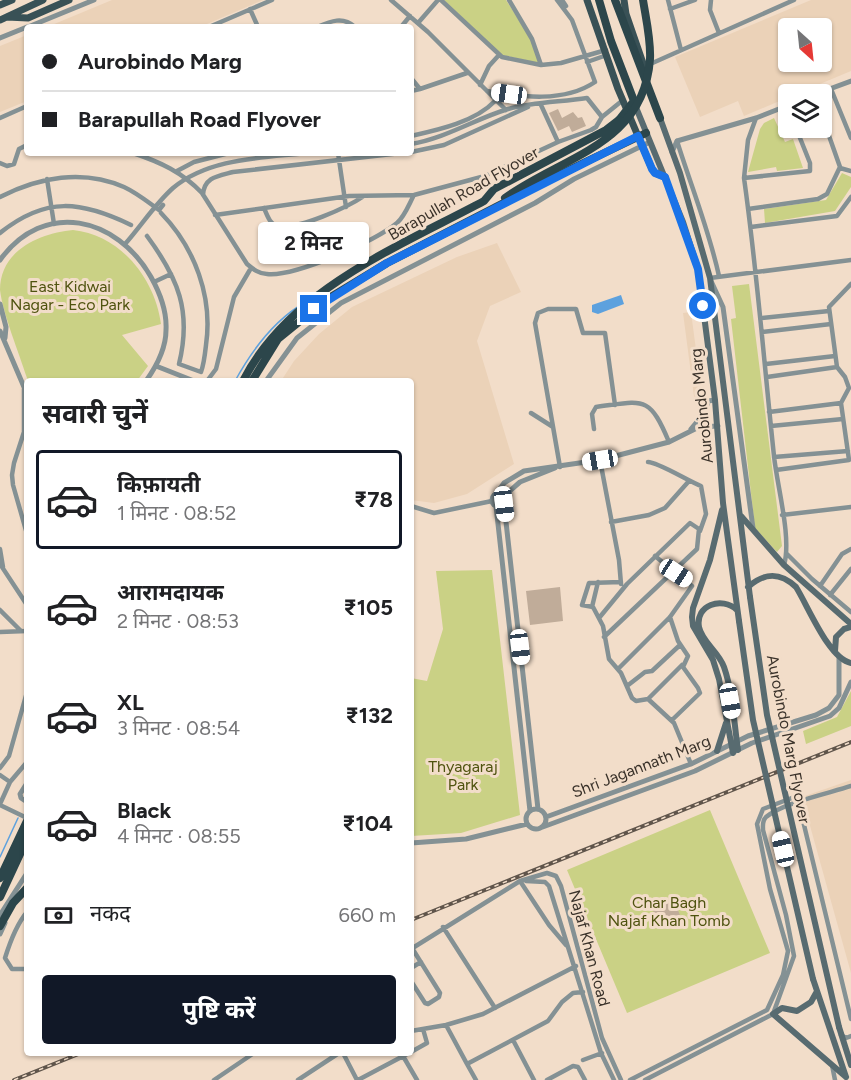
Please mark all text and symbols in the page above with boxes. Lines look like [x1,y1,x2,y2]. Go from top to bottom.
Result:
north arrow [778,18,832,72]
map controls [778,18,832,138]
text: Aurobindo Marg [78,48,242,75]
car [490,83,528,105]
button: layers [778,84,832,138]
text: Barapullah Road Flyover [78,106,321,133]
street label: Barapullah Road Flyover [385,142,542,244]
callout: 2 मिनट [258,222,370,264]
text: 2 मिनट [284,231,343,255]
park label: East Kidwai Nagar - Eco Park [10,277,130,314]
route start [689,292,716,319]
route end [300,295,327,322]
street label: Aurobindo Marg [686,347,717,464]
text: सवारी चुनें [42,397,148,430]
car [581,448,619,472]
text: किफ़ायती [117,471,201,498]
icon: car [45,473,99,527]
car [493,485,515,523]
text: ₹78 [354,486,393,513]
text: 1 मिनट · 08:52 [117,501,236,525]
car [656,556,696,590]
text: आरामदायक [117,579,224,606]
icon: car [45,581,99,635]
text: ₹105 [343,594,393,621]
text: 2 मिनट · 08:53 [117,609,239,633]
car [509,628,531,666]
street label: Aurobindo Marg Flyover [763,653,814,826]
car [718,682,742,720]
icon: car [45,689,99,743]
text: XL [117,689,144,716]
text: ₹132 [346,702,393,729]
text: 3 मिनट · 08:54 [117,716,240,740]
street label: Shri Jagannath Marg [569,731,713,802]
park label: Thyagaraj Park [428,757,498,794]
icon: car [45,797,99,851]
text: Black [117,797,171,824]
text: ₹104 [342,810,393,837]
text: 4 मिनट · 08:55 [117,824,241,848]
car [770,829,796,869]
street label: Najaf Khan Road [565,888,614,1008]
park label: Char Bagh Najaf Khan Tomb [608,893,730,930]
icon: cash [42,899,75,932]
text: नकद [90,900,131,927]
text: 660 m [339,903,396,927]
button: पुष्टि करें [42,975,396,1044]

